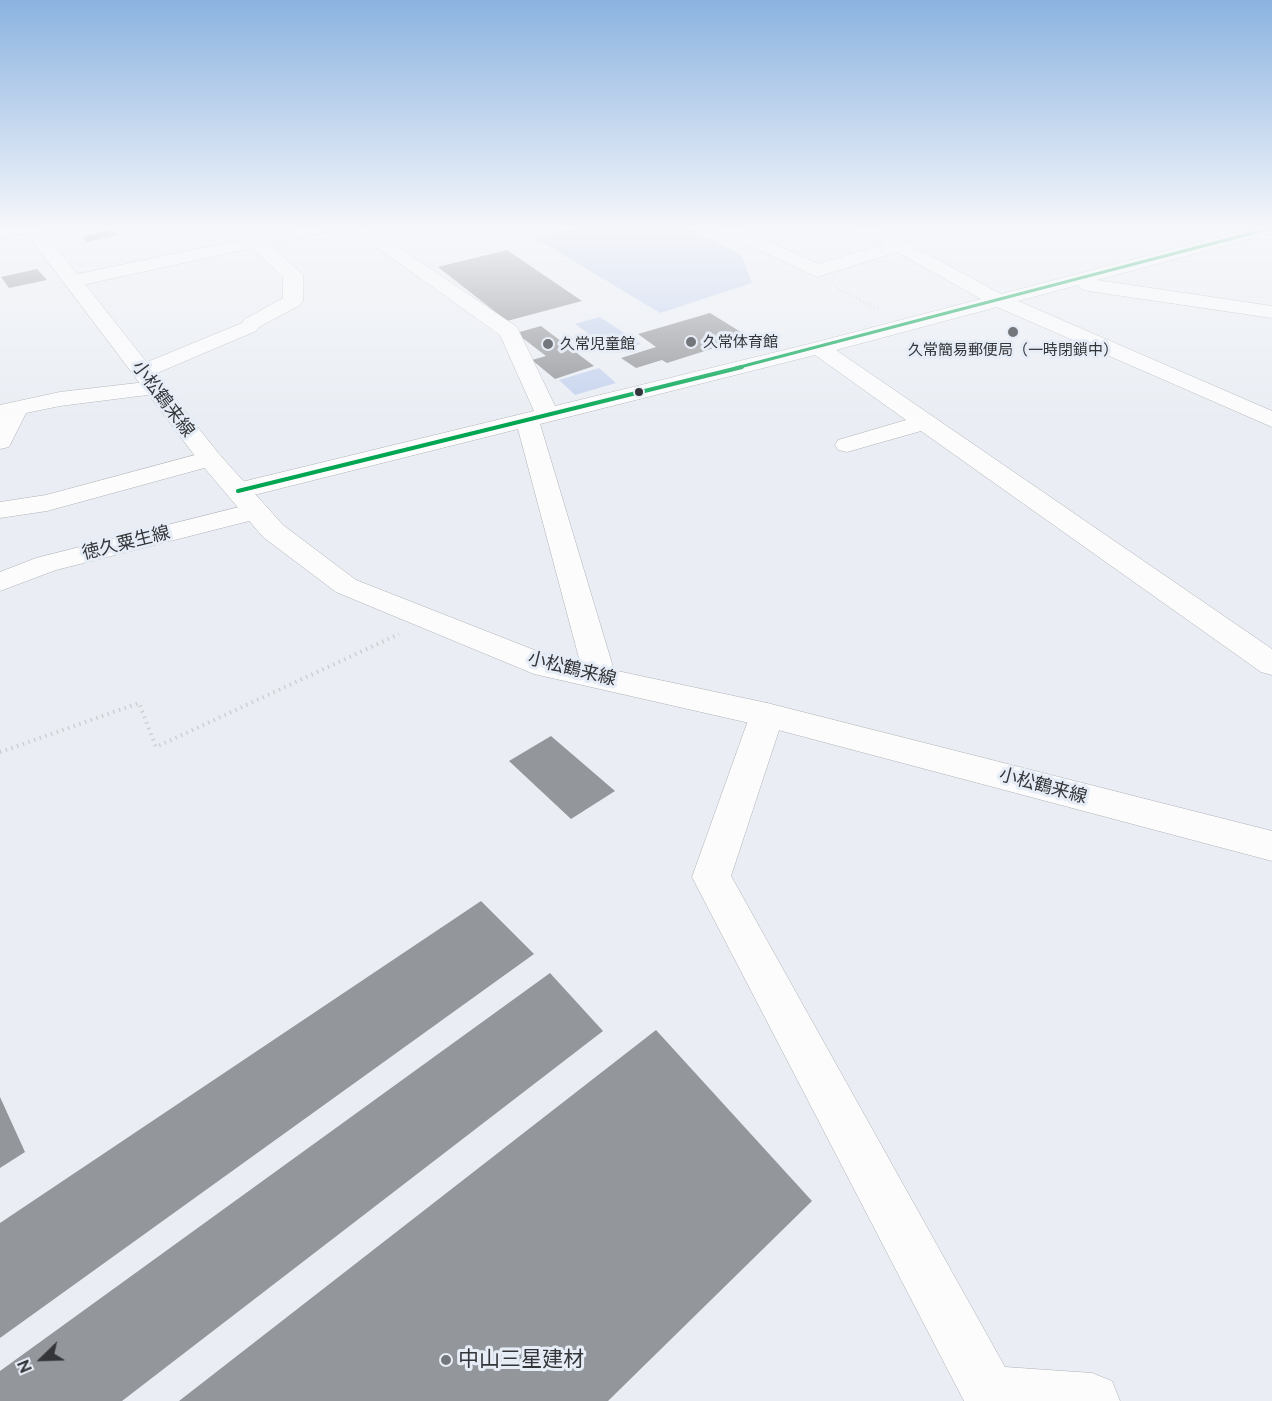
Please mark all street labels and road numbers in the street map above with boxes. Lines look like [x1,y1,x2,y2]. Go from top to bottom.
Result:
street label: 小松鶴来線 [127,357,199,441]
street label: 徳久粟生線 [80,522,172,564]
street label: 小松鶴来線 [526,648,618,690]
street label: 小松鶴来線 [997,764,1089,808]

